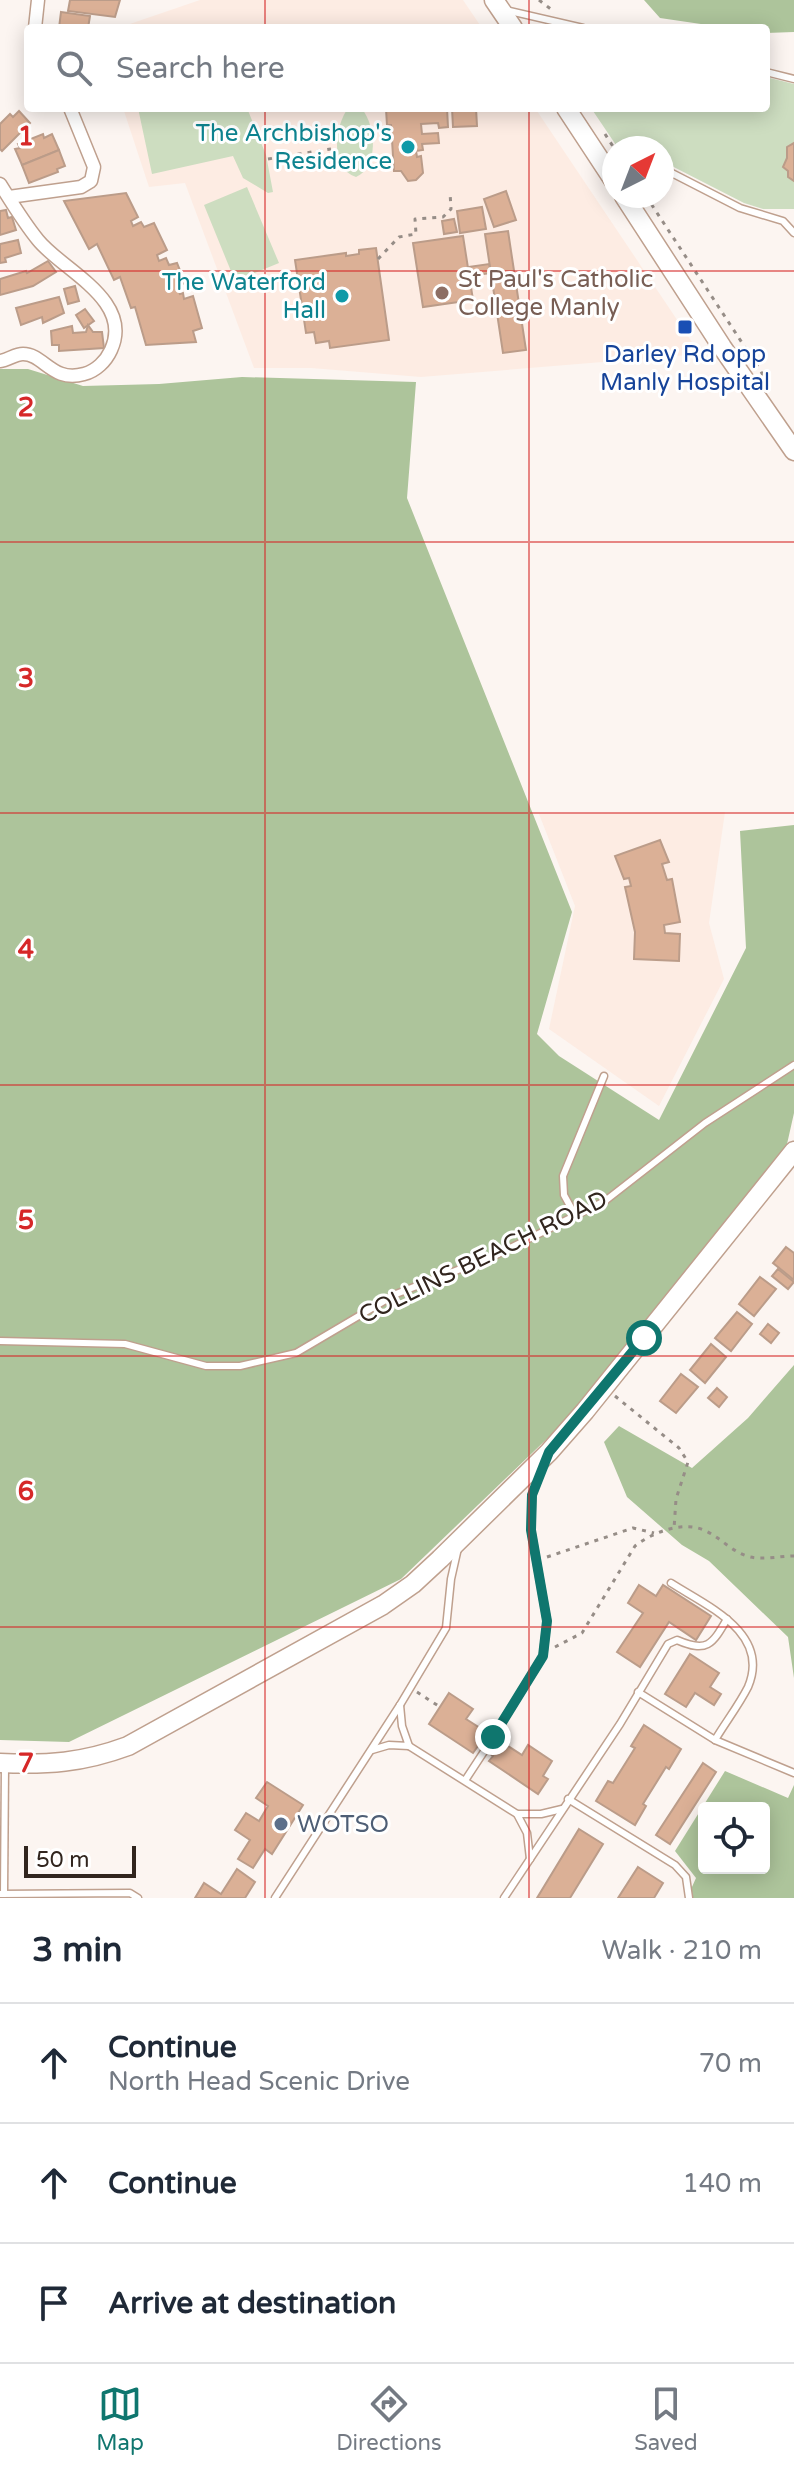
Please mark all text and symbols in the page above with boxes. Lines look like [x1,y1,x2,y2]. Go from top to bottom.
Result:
search box [24,24,770,112]
icon: search [52,46,96,90]
text: Search here [116,50,285,87]
place label: The Archbishop's Residence [196,119,392,176]
text: 1 [18,121,34,152]
north arrow [602,136,674,208]
marker: The Archbishop's Residence [399,138,417,156]
place label: St Paul's Catholic College Manly [458,265,653,322]
place label: The Waterford Hall [162,268,326,325]
marker: St Paul's Catholic College Manly [433,284,451,302]
marker: The Waterford Hall [333,287,351,305]
marker: Darley Rd opp Manly Hospital [676,318,694,336]
place label: Darley Rd opp Manly Hospital [600,340,770,397]
text: 2 [18,392,34,423]
text: 3 [18,663,34,694]
text: 4 [18,934,34,965]
street label: COLLINS BEACH ROAD [354,1185,612,1330]
text: 5 [18,1205,34,1236]
route start [626,1320,662,1356]
text: 6 [18,1476,34,1507]
route end [475,1719,511,1755]
text: 7 [18,1748,34,1779]
map controls [698,1802,770,1874]
button: locate [698,1802,770,1874]
place label: WOTSO [297,1810,389,1839]
marker: WOTSO [272,1815,290,1833]
scale bar [24,1842,136,1878]
text: 50 m [36,1847,90,1873]
text: 3 min [32,1930,123,1971]
text: Walk · 210 m [602,1935,762,1966]
text: Continue [108,2029,237,2066]
icon: ahead [32,2041,76,2085]
text: 70 m [699,2048,762,2079]
text: North Head Scenic Drive [108,2066,410,2097]
icon: ahead [32,2161,76,2205]
text: Continue [108,2165,237,2202]
text: 140 m [682,2168,762,2199]
icon: arrive [32,2281,76,2325]
text: Arrive at destination [108,2285,396,2322]
tab: Map [96,2382,144,2456]
tab: Directions [336,2382,442,2456]
tab: Saved [634,2382,698,2456]

